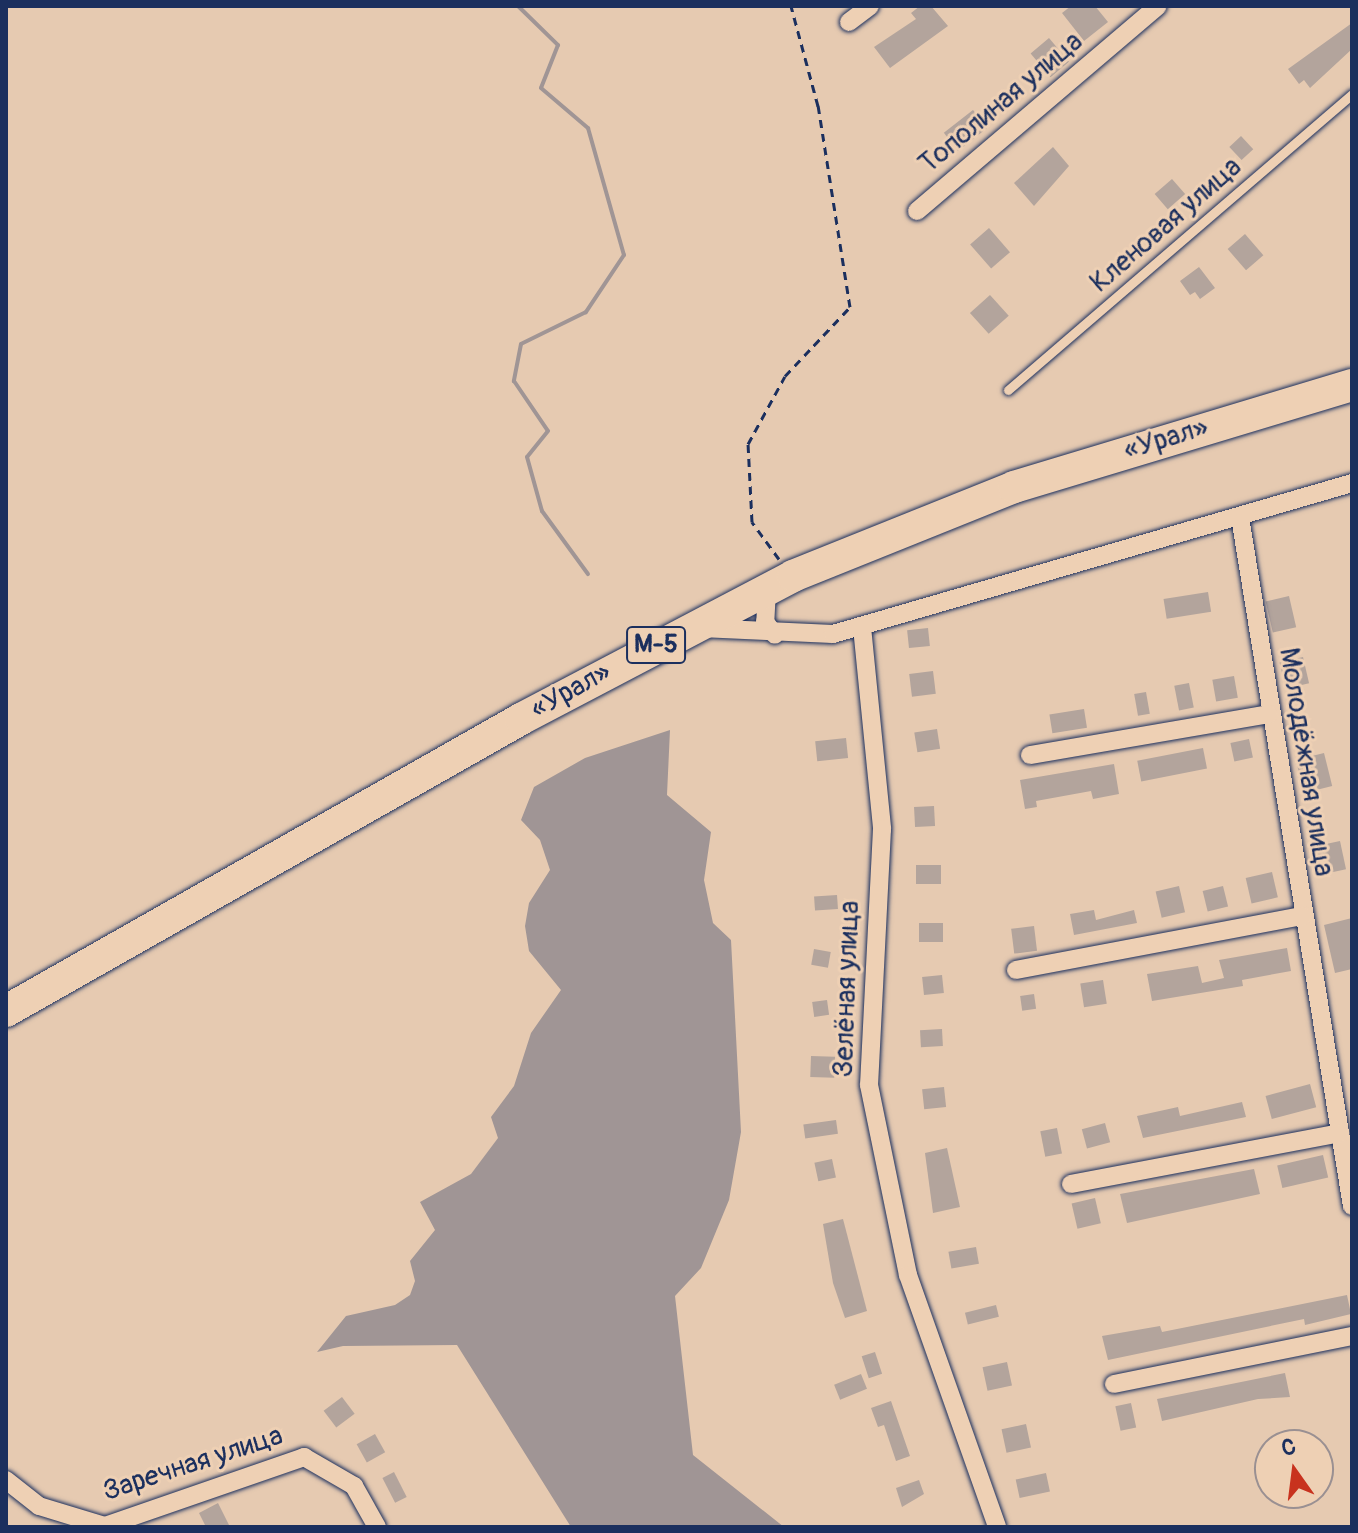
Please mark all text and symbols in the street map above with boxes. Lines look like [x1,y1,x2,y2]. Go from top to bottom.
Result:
street label: Тополиная улица [912,25,1090,181]
street label: Кленовая улица [1084,150,1248,300]
street label: «Урал» [1120,410,1212,468]
road number: М-5 [626,623,686,667]
street label: Молодёжная улица [1271,645,1341,879]
street label: «Урал» [525,655,617,727]
street label: Зелёная улица [827,900,867,1078]
street label: Заречная улица [99,1419,287,1509]
north arrow [1254,1429,1334,1509]
text: С [1279,1432,1299,1463]

